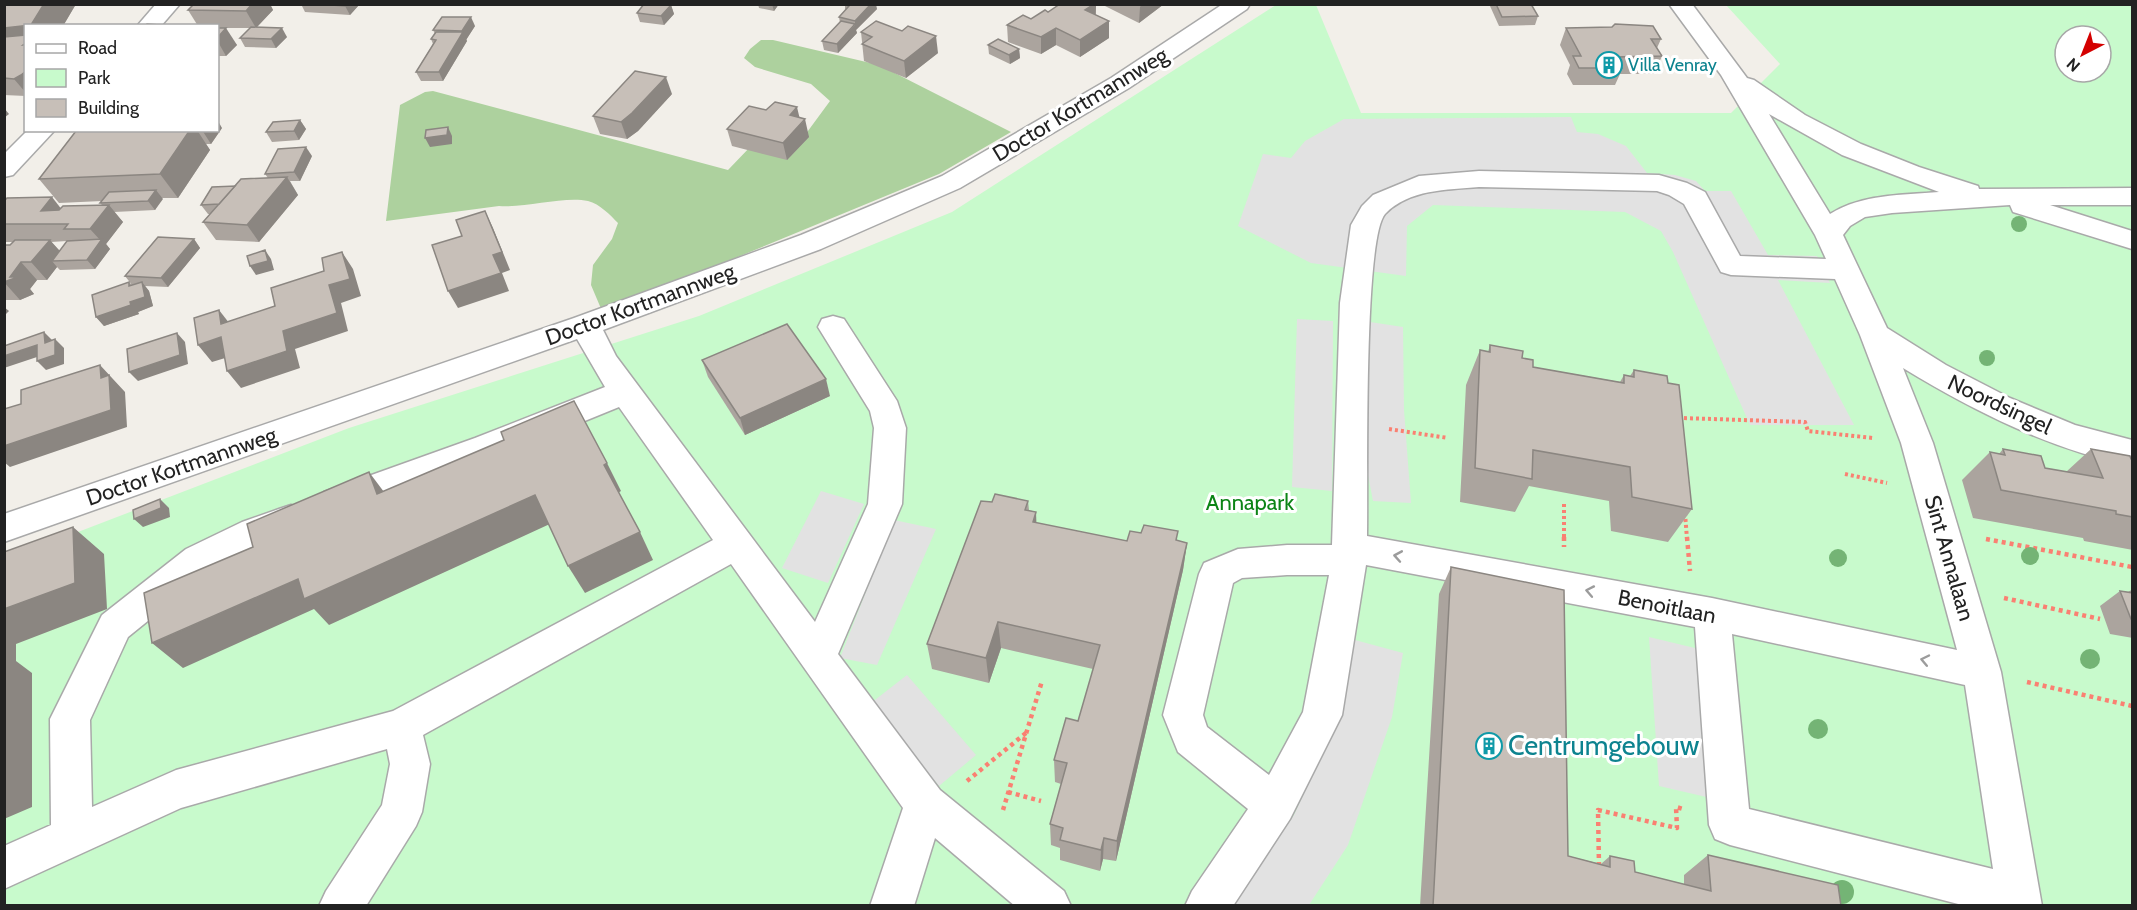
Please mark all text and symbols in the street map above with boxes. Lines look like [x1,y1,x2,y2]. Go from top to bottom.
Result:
legend [24,24,219,132]
north arrow [2053,24,2113,84]
text: Road [78,37,117,59]
street label: Doctor Kortmannweg [988,41,1174,167]
building icon: Villa Venray [1594,50,1624,80]
place label: Villa Venray [1628,54,1717,76]
text: N [2063,54,2084,76]
text: Park [78,67,111,89]
text: Building [78,97,140,119]
street label: Doctor Kortmannweg [542,257,740,351]
street label: Noordsingel [1943,369,2057,441]
street label: Doctor Kortmannweg [82,421,281,512]
park label: Annapark [1206,489,1294,516]
street label: Sint Annalaan [1919,492,1980,624]
one-way arrow [1394,550,1404,563]
street label: Benoitlaan [1616,584,1718,629]
one-way arrow [1585,585,1595,598]
one-way arrow [1920,654,1930,667]
place label: Centrumgebouw [1508,729,1700,762]
building icon: Centrumgebouw [1474,731,1504,761]

